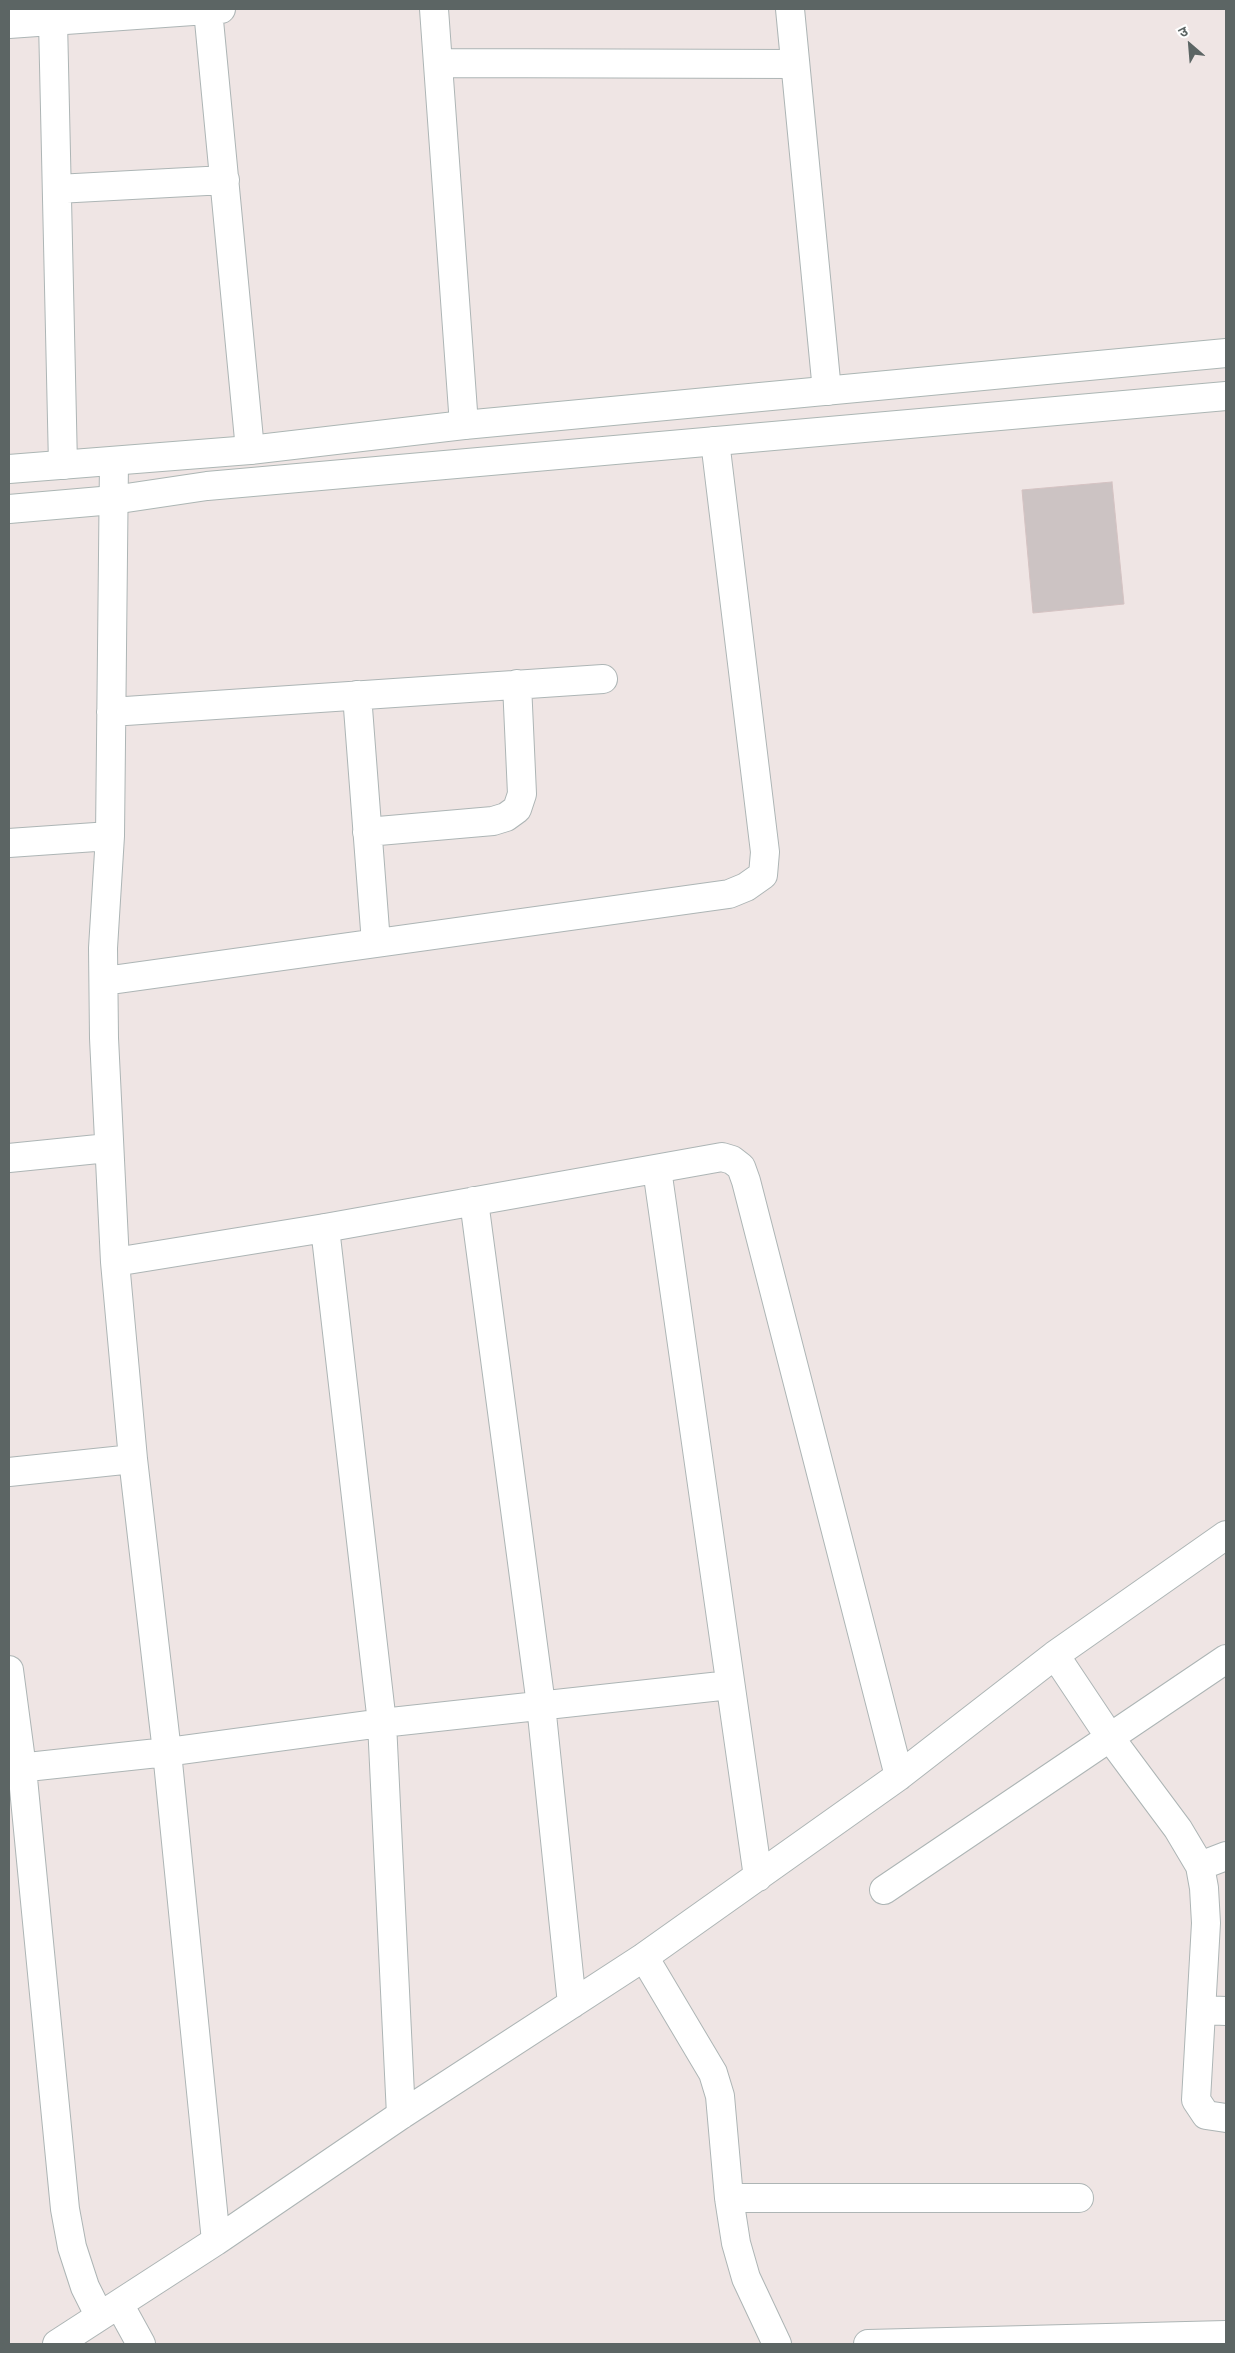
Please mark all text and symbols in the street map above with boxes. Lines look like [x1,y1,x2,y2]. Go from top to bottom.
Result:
north arrow [1165,20,1215,70]
text: उ [1176,23,1190,41]

